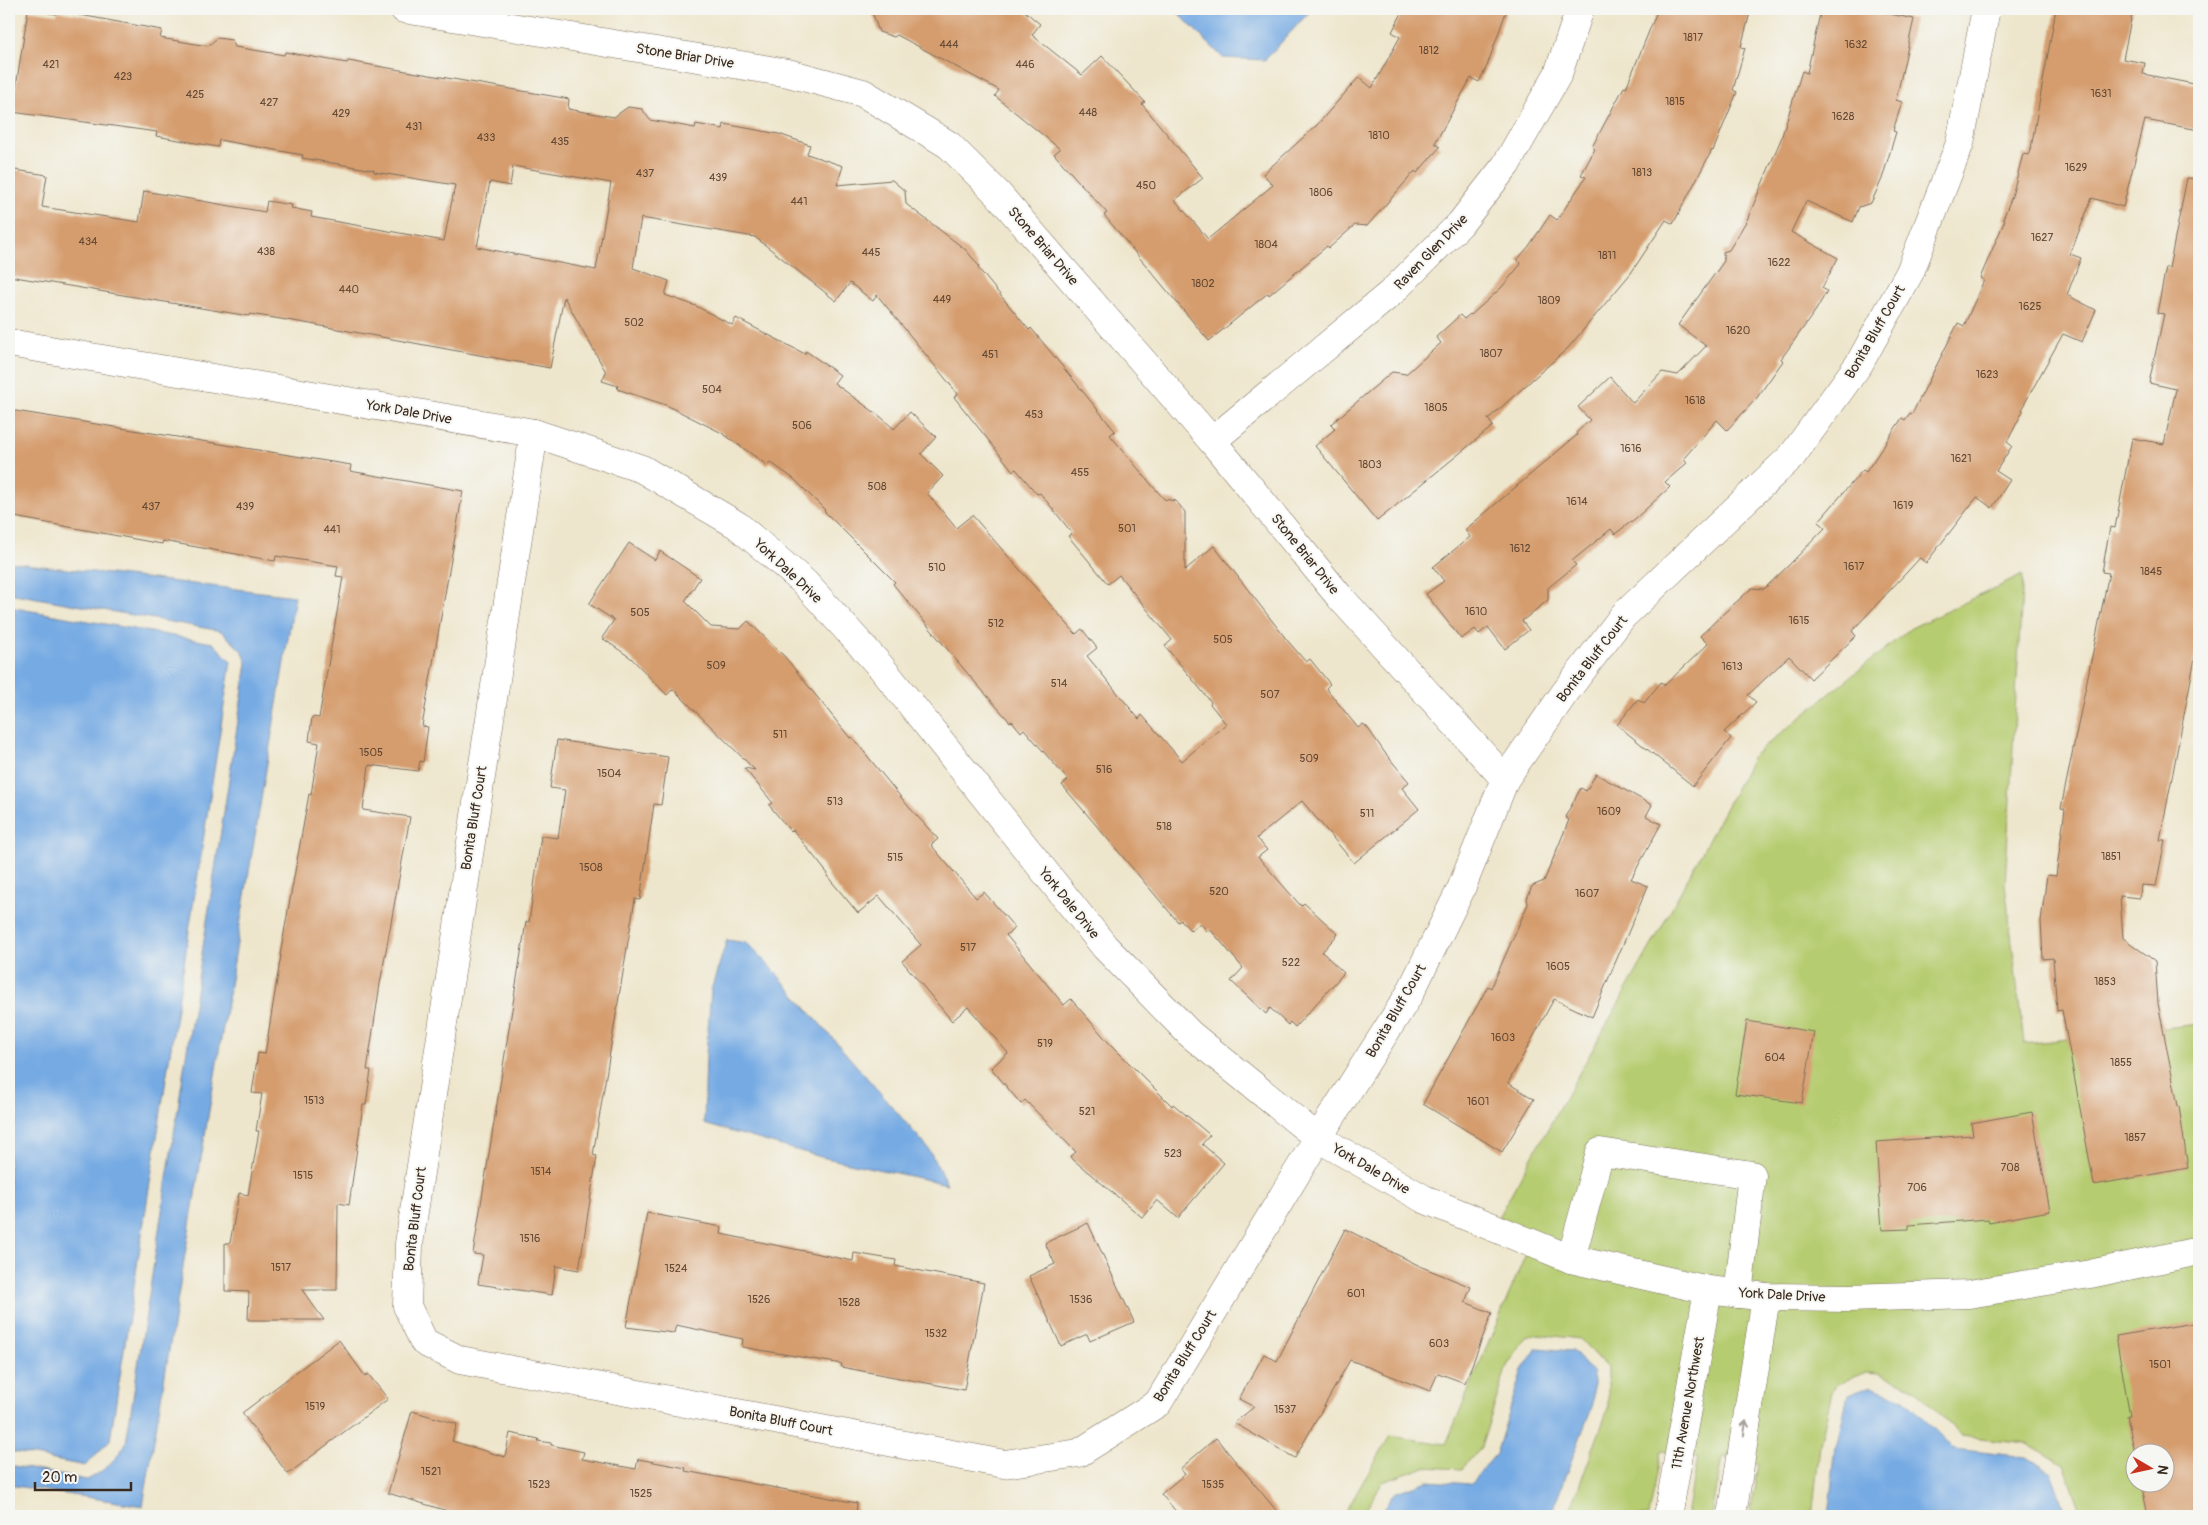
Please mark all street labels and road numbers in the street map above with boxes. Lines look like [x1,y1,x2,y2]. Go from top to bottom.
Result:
street label: Stone Briar Drive [635,40,735,72]
street label: Stone Briar Drive [1004,203,1082,289]
street label: Raven Glen Drive [1391,211,1471,293]
street label: Bonita Bluff Court [1841,282,1909,382]
street label: York Dale Drive [364,396,453,428]
street label: Stone Briar Drive [1267,510,1343,598]
street label: York Dale Drive [750,535,826,607]
street label: Bonita Bluff Court [1553,612,1631,706]
street label: Bonita Bluff Court [457,764,491,871]
street label: York Dale Drive [1034,863,1103,942]
street label: Bonita Bluff Court [1362,961,1430,1061]
street label: York Dale Drive [1328,1139,1413,1198]
street label: Bonita Bluff Court [400,1165,430,1272]
street label: York Dale Drive [1737,1284,1826,1306]
street label: Bonita Bluff Court [1150,1307,1220,1405]
street label: 11th Avenue Northwest [1668,1335,1708,1471]
street label: Bonita Bluff Court [728,1403,835,1439]

